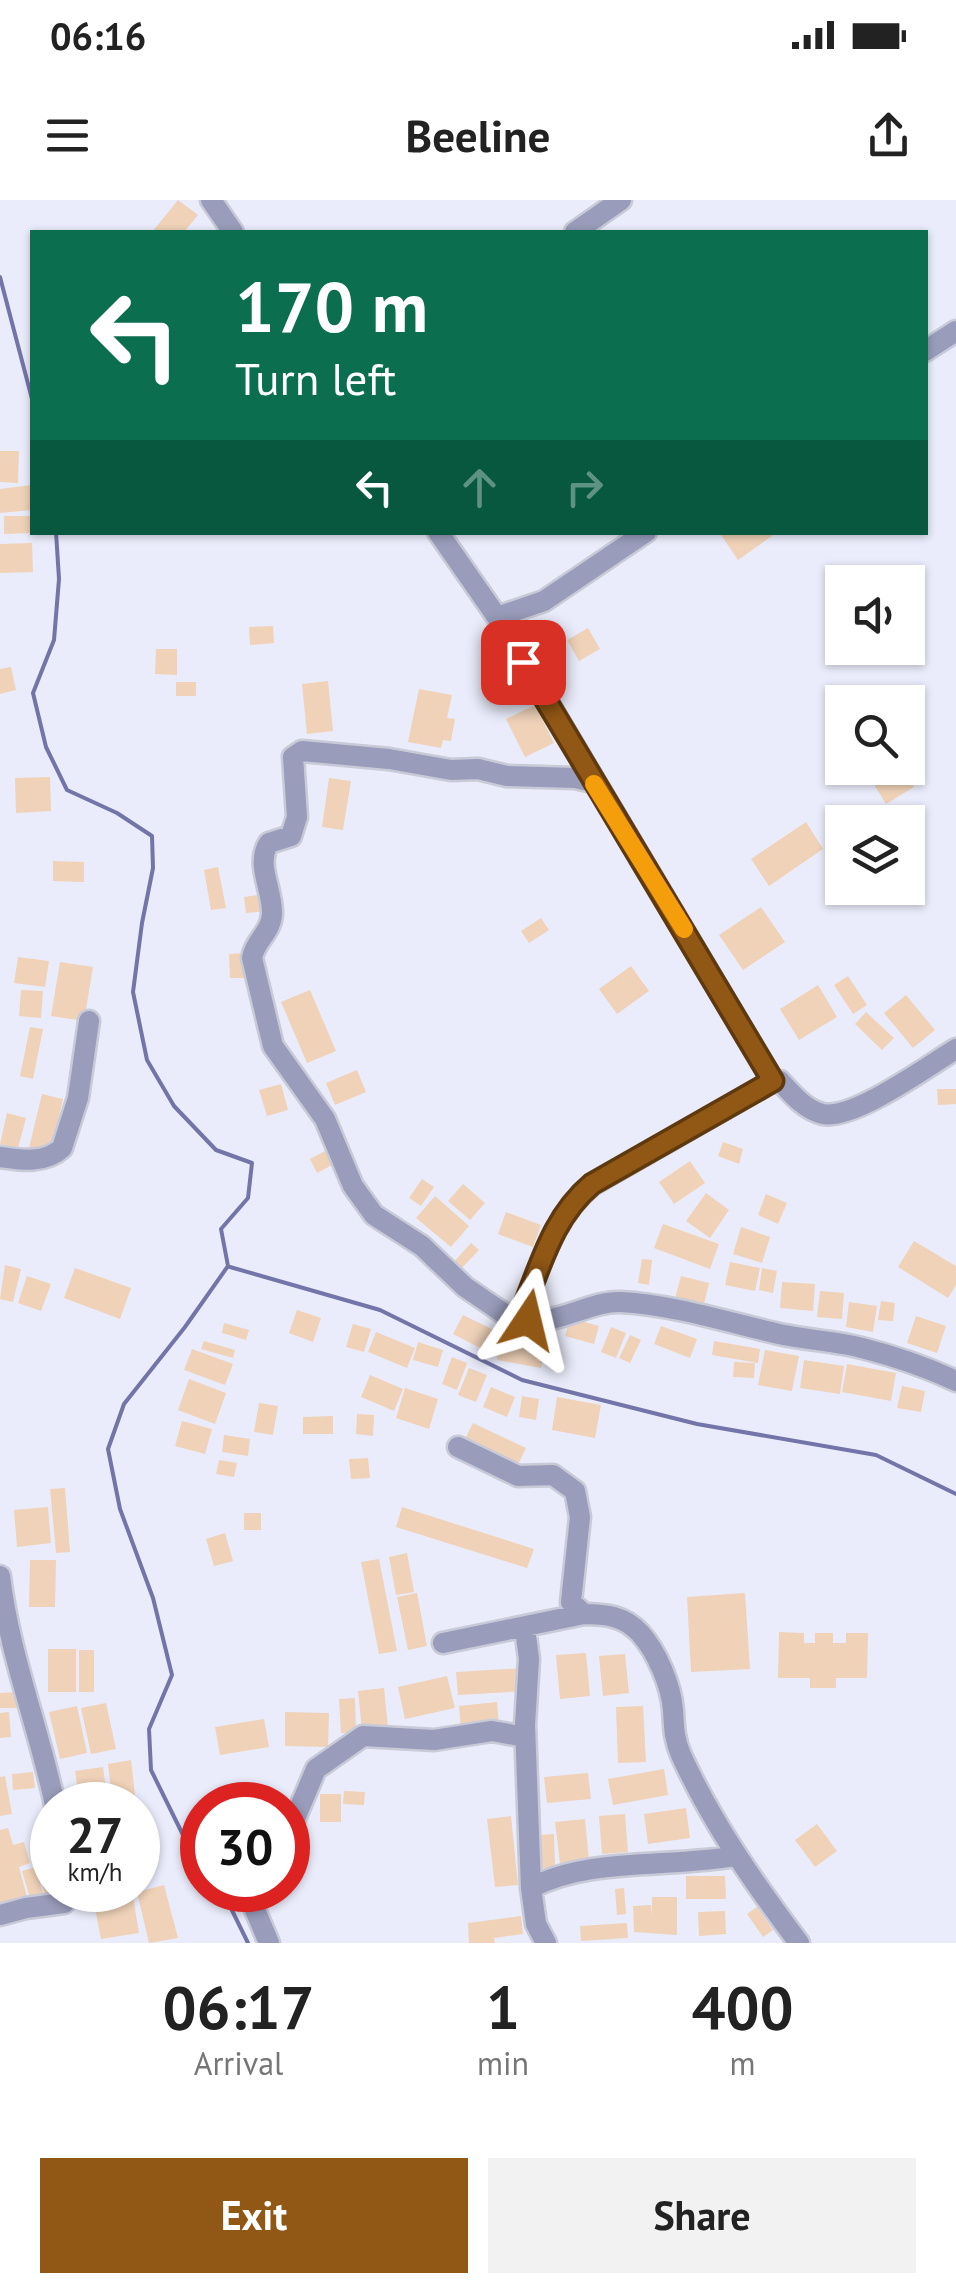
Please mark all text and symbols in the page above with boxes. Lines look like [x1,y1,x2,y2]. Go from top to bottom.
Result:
text: 06:16 [50,11,146,60]
text: Beeline [406,106,550,164]
icon: menu [40,108,95,163]
icon: share [861,108,916,163]
text: 170 m [235,261,428,351]
icon: left [70,270,200,400]
text: Turn left [235,349,396,407]
icon: left [347,460,402,515]
icon: ahead [452,460,507,515]
icon: right [557,460,612,515]
map controls [825,565,925,905]
button: sound [825,565,925,665]
pin [481,620,566,705]
icon: arrive [496,635,551,690]
button: search [825,685,925,785]
button: layers [825,805,925,905]
position arrow [476,1268,580,1372]
speed limit sign: 30 [180,1782,310,1912]
text: 27 [67,1802,123,1867]
text: km/h [68,1856,122,1888]
text: 06:17 [162,1968,315,2046]
text: 1 [486,1968,520,2046]
text: 400 [692,1968,794,2046]
text: Arrival [194,2042,283,2084]
text: min [477,2042,529,2084]
text: m [730,2042,756,2084]
button: Exit [40,2158,468,2273]
button: Share [488,2158,916,2273]

